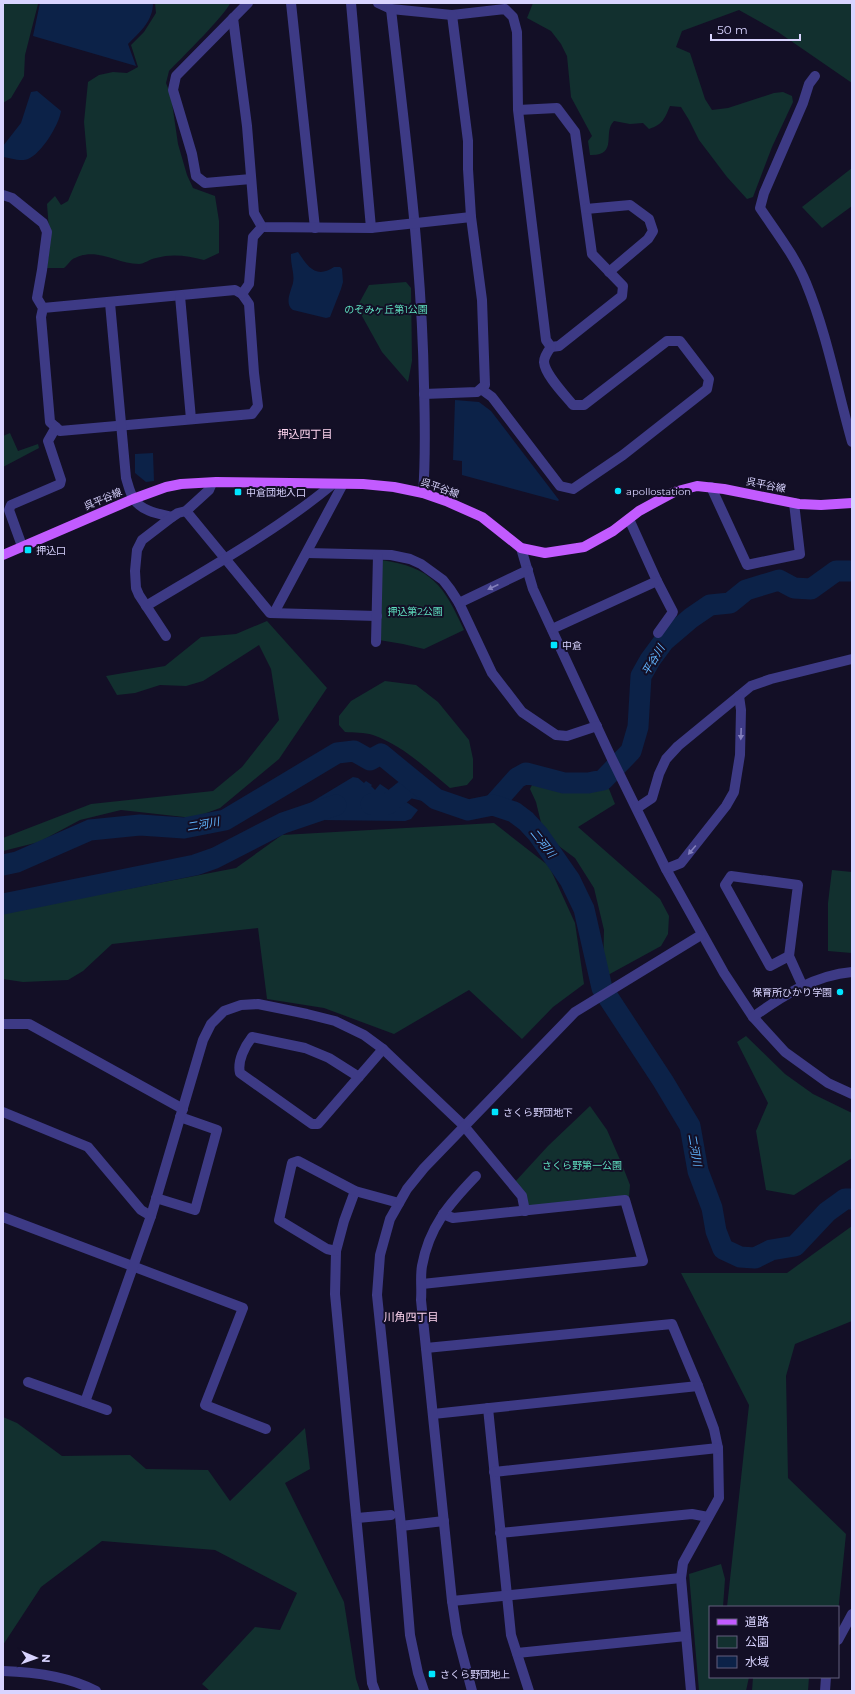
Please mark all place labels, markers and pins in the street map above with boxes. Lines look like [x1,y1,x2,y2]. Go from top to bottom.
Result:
place label: apollostation [626,485,691,498]
place label: 中倉団地入口 [246,486,306,499]
marker: apollostation [613,486,623,496]
marker: 中倉団地入口 [233,487,243,497]
place label: 押込口 [36,544,66,557]
marker: 押込口 [23,545,33,555]
place label: 中倉 [562,639,582,652]
marker: 中倉 [549,640,559,650]
place label: 保育所ひかり学園 [752,986,832,999]
marker: 保育所ひかり学園 [835,987,845,997]
place label: さくら野団地下 [503,1106,573,1119]
marker: さくら野団地下 [490,1107,500,1117]
place label: さくら野団地上 [440,1668,510,1681]
marker: さくら野団地上 [427,1669,437,1679]

